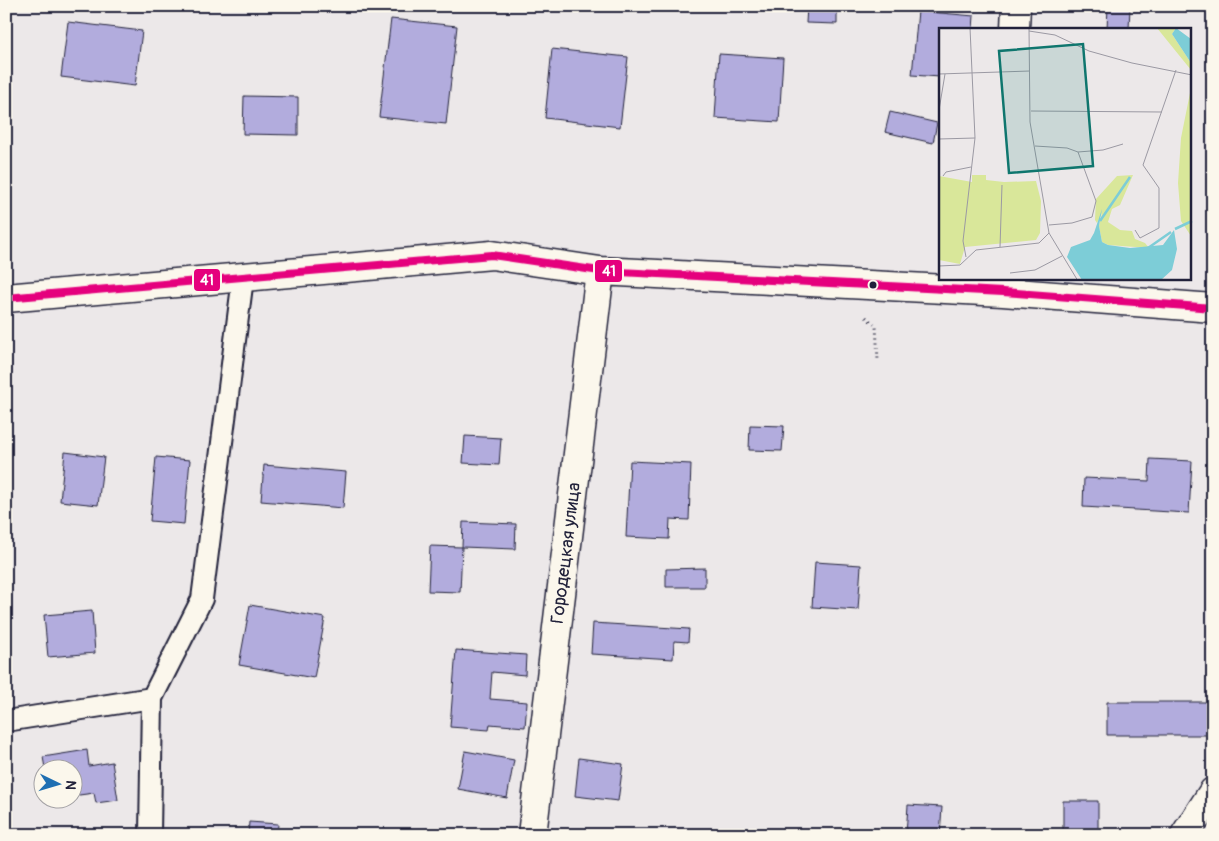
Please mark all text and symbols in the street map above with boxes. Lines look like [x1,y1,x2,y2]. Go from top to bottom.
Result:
inset map [939,28,1192,280]
line badge: 41 [594,259,623,283]
text: 41 [602,263,616,280]
line badge: 41 [193,268,221,292]
text: 41 [200,272,214,289]
unlabelled marker [868,280,878,290]
street label: Городецкая улица [546,481,586,625]
north arrow [32,758,82,808]
text: N [62,780,79,791]

